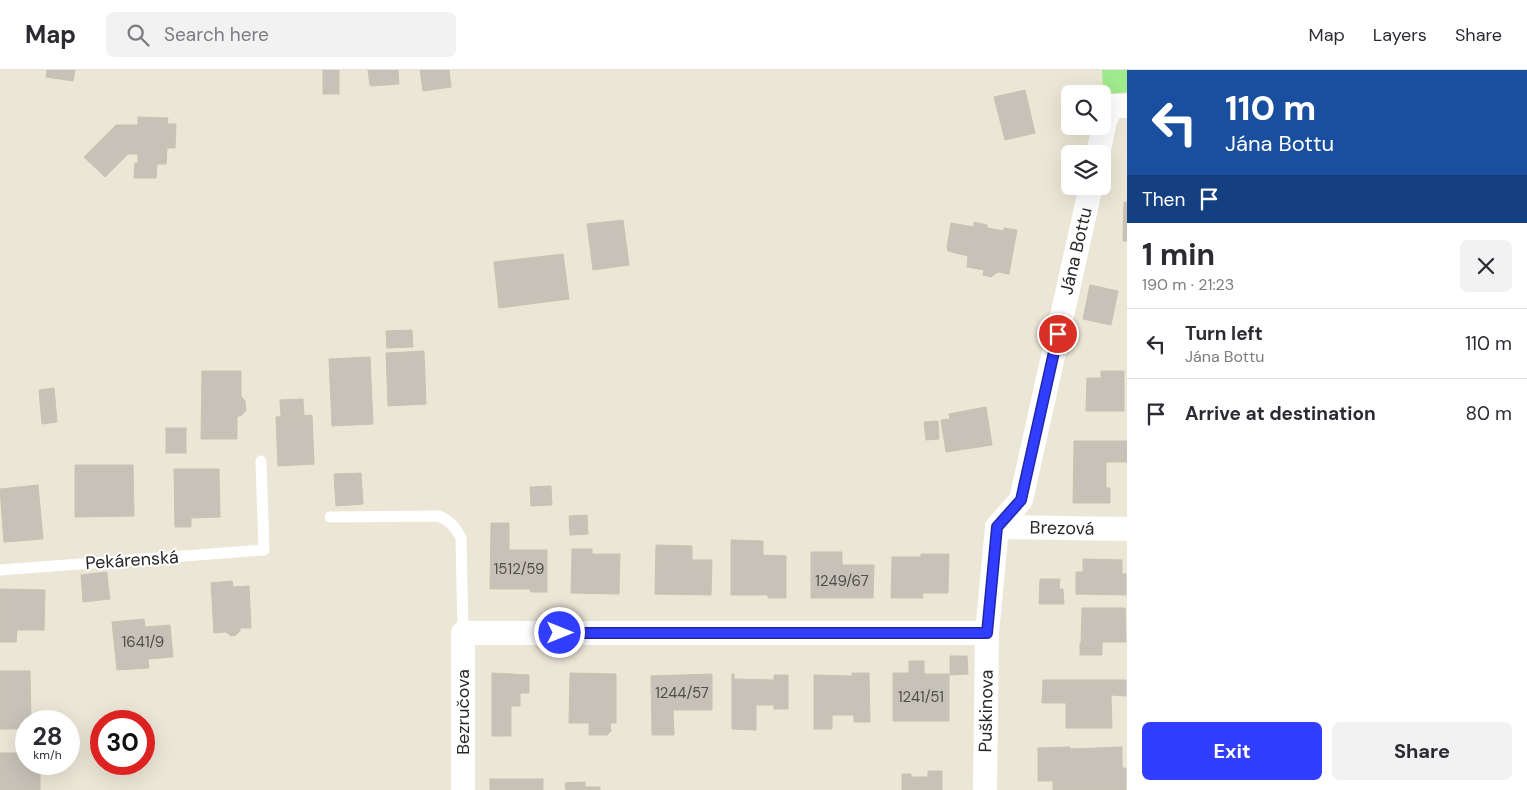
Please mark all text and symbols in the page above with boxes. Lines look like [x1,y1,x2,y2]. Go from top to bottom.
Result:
search box [106,12,456,57]
text: Map [25,19,76,50]
icon: search [124,21,152,49]
text: Search here [164,22,269,47]
text: Map [1309,23,1345,47]
text: Layers [1373,23,1427,47]
text: Share [1455,23,1502,47]
map controls [1061,85,1111,195]
button: search [1061,85,1111,135]
text: 110 m [1225,85,1316,131]
icon: left [1142,90,1207,155]
text: Jána Bottu [1225,129,1334,158]
button: layers [1061,145,1111,195]
icon: arrive [1195,185,1223,213]
text: Then [1142,187,1185,212]
street label: Jána Bottu [1054,205,1098,297]
text: 1 min [1142,235,1215,274]
button: close [1460,240,1512,292]
text: 190 m · 21:23 [1142,274,1234,295]
pin [1037,313,1079,355]
icon: arrive [1044,320,1072,348]
text: Turn left [1185,321,1263,346]
icon: left [1142,330,1170,358]
text: 110 m [1465,331,1512,356]
text: Jána Bottu [1185,346,1264,367]
icon: arrive [1142,400,1170,428]
text: Arrive at destination [1185,401,1376,426]
text: 80 m [1465,401,1512,426]
street label: Brezová [1029,515,1095,541]
street label: Pekárenská [84,545,180,575]
house number: 1512/59 [494,559,544,579]
house number: 1249/67 [815,571,869,591]
position arrow [533,606,585,658]
house number: 1641/9 [122,632,164,652]
street label: Bezručova [451,669,475,755]
street label: Puškinova [973,670,999,752]
house number: 1244/57 [655,683,709,703]
house number: 1241/51 [898,687,944,707]
speed limit sign: 30 [90,710,155,775]
text: 28 [32,720,63,753]
button: Exit [1142,722,1322,780]
button: Share [1332,722,1512,780]
text: km/h [33,747,62,763]

